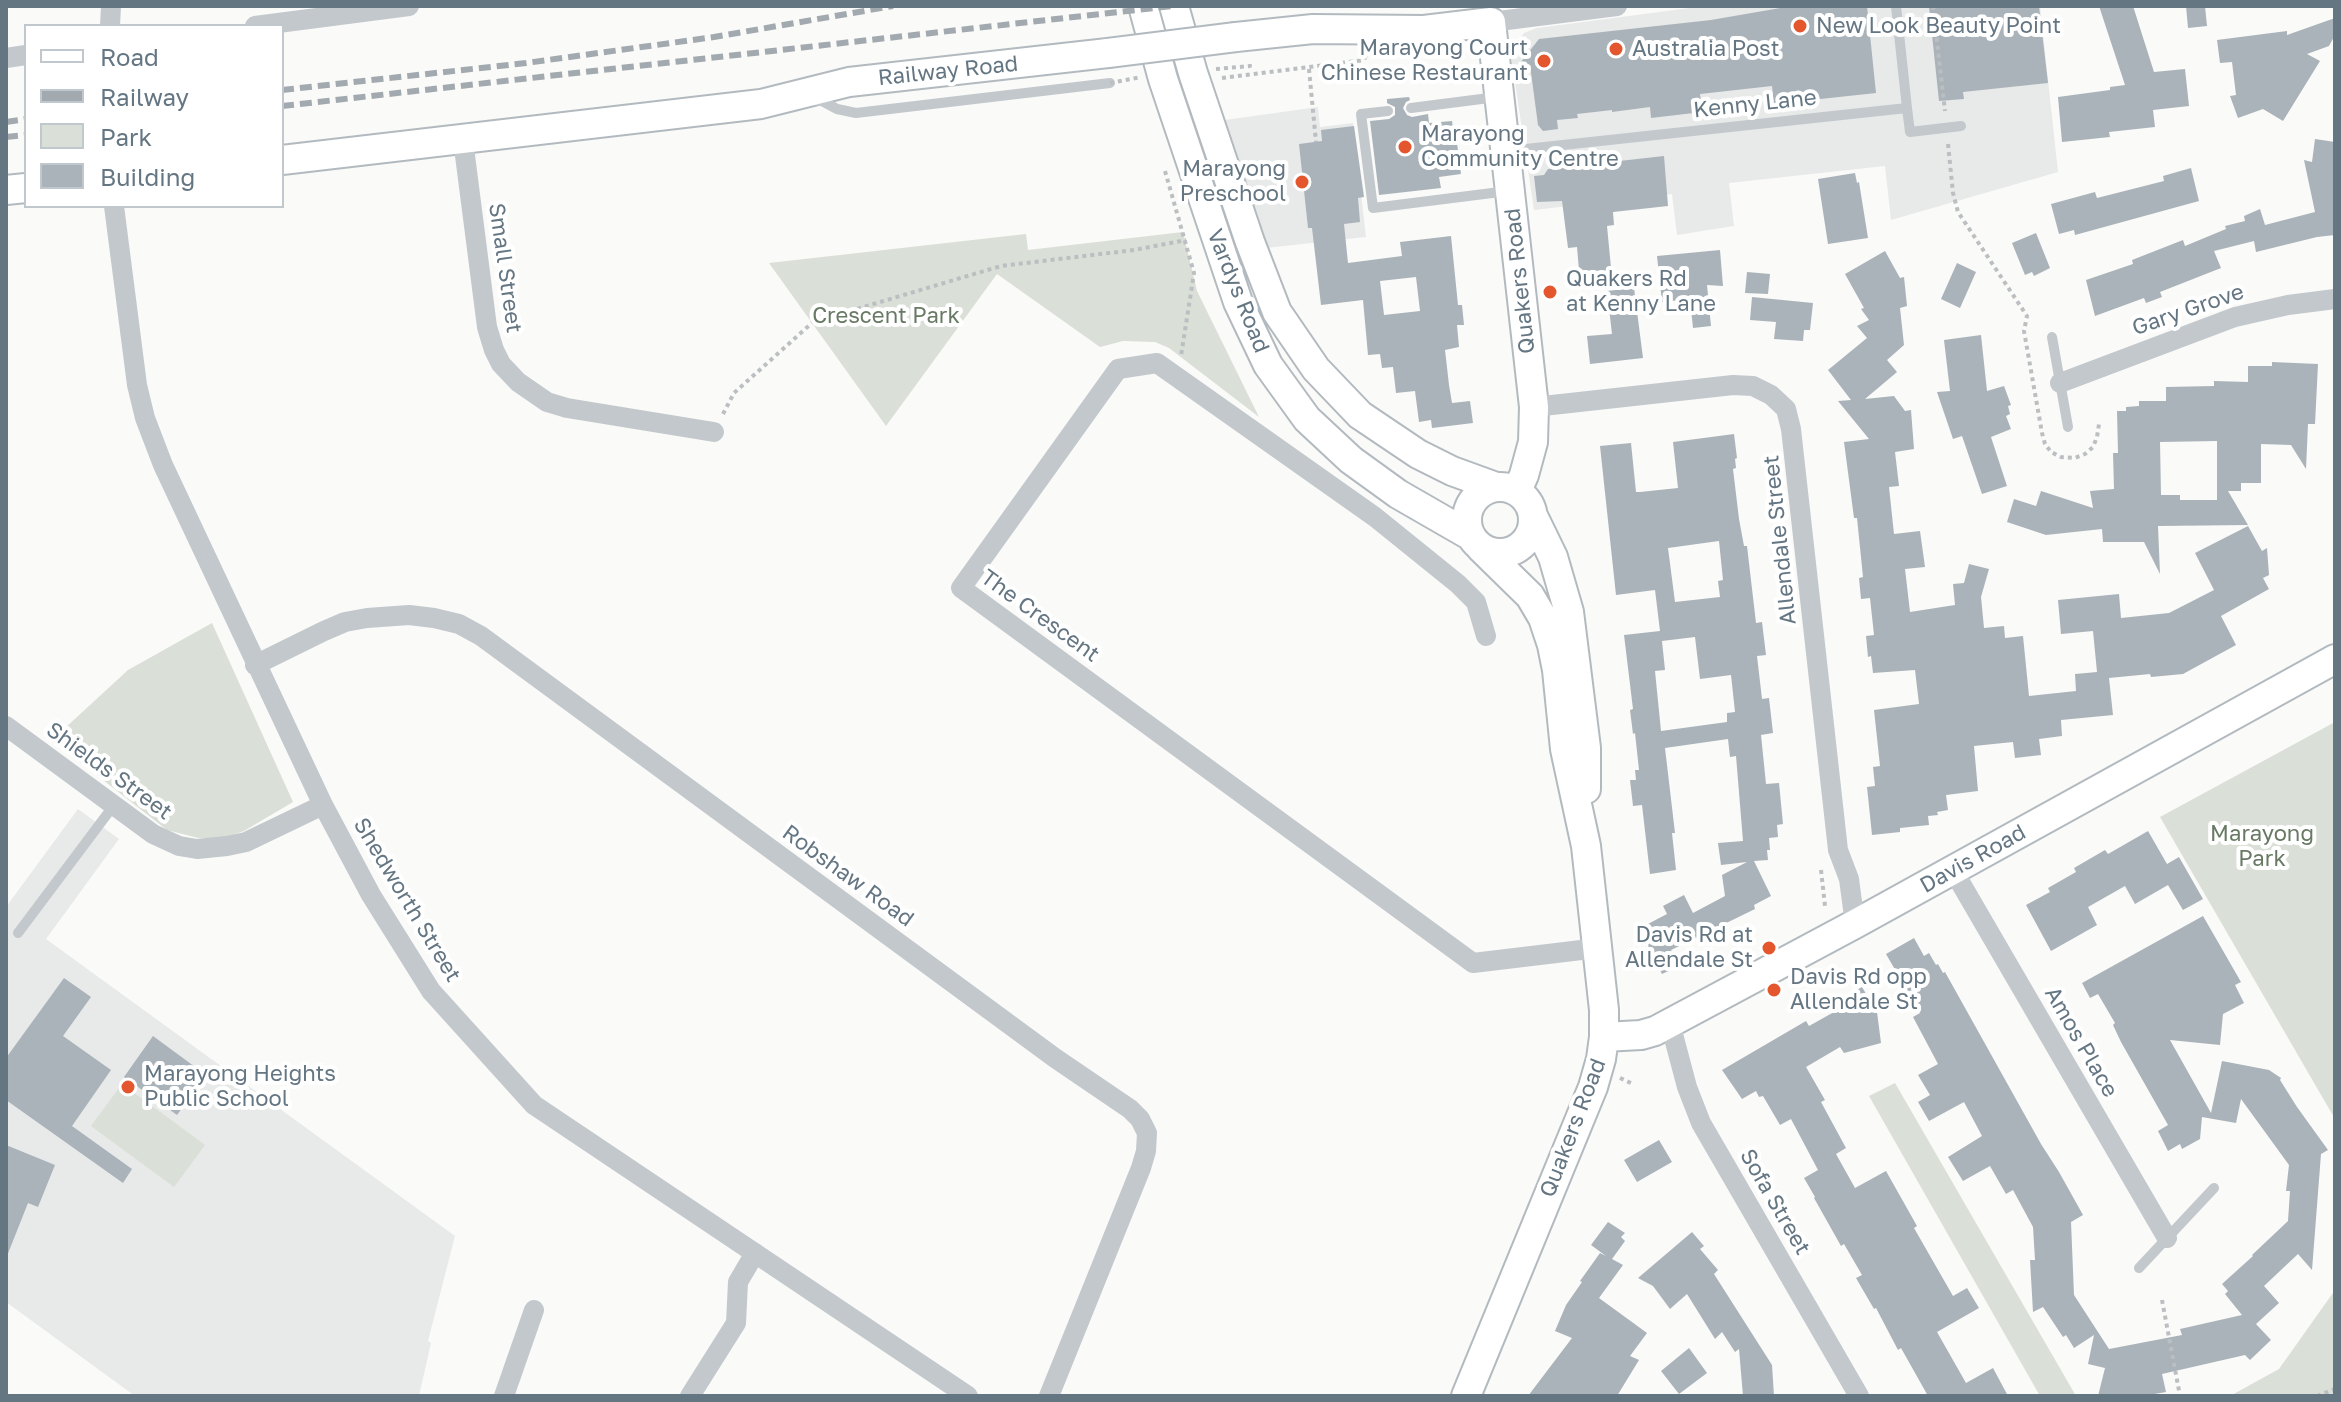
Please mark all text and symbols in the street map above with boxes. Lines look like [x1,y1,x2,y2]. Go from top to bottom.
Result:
place label: New Look Beauty Point [1816,13,2061,39]
marker: New Look Beauty Point [1791,17,1809,35]
legend [24,24,284,208]
place label: Marayong Court Chinese Restaurant [1321,35,1528,86]
place label: Australia Post [1632,36,1780,62]
marker: Australia Post [1607,40,1625,58]
text: Road [100,42,159,71]
street label: Railway Road [877,51,1019,91]
marker: Marayong Court Chinese Restaurant [1535,52,1553,70]
text: Railway [100,82,189,111]
street label: Kenny Lane [1692,84,1818,124]
place label: Marayong Community Centre [1421,121,1619,172]
text: Park [100,122,152,151]
marker: Marayong Community Centre [1396,138,1414,156]
place label: Marayong Preschool [1180,156,1286,208]
text: Building [100,162,195,191]
marker: Marayong Preschool [1293,173,1311,191]
street label: Small Street [483,201,527,335]
street label: Quakers Road [1499,207,1541,355]
street label: Vardys Road [1201,225,1275,357]
place label: Quakers Rd at Kenny Lane [1566,266,1716,318]
street label: Gary Grove [2129,279,2247,341]
marker: Quakers Rd at Kenny Lane [1541,283,1559,301]
park label: Crescent Park [812,303,960,329]
street label: Allendale Street [1758,454,1802,626]
street label: The Crescent [976,564,1104,668]
street label: Shields Street [41,717,177,825]
street label: Shedworth Street [348,813,466,987]
street label: Robshaw Road [777,819,919,933]
street label: Davis Road [1916,819,2030,899]
park label: Marayong Park [2210,821,2314,872]
place label: Davis Rd at Allendale St [1625,922,1753,974]
marker: Davis Rd at Allendale St [1760,939,1778,957]
place label: Davis Rd opp Allendale St [1790,964,1927,1016]
marker: Davis Rd opp Allendale St [1765,981,1783,999]
street label: Amos Place [2039,982,2123,1102]
street label: Quakers Road [1534,1055,1612,1201]
place label: Marayong Heights Public School [144,1061,336,1112]
marker: Marayong Heights Public School [119,1078,137,1096]
street label: Sofa Street [1734,1144,1816,1260]

